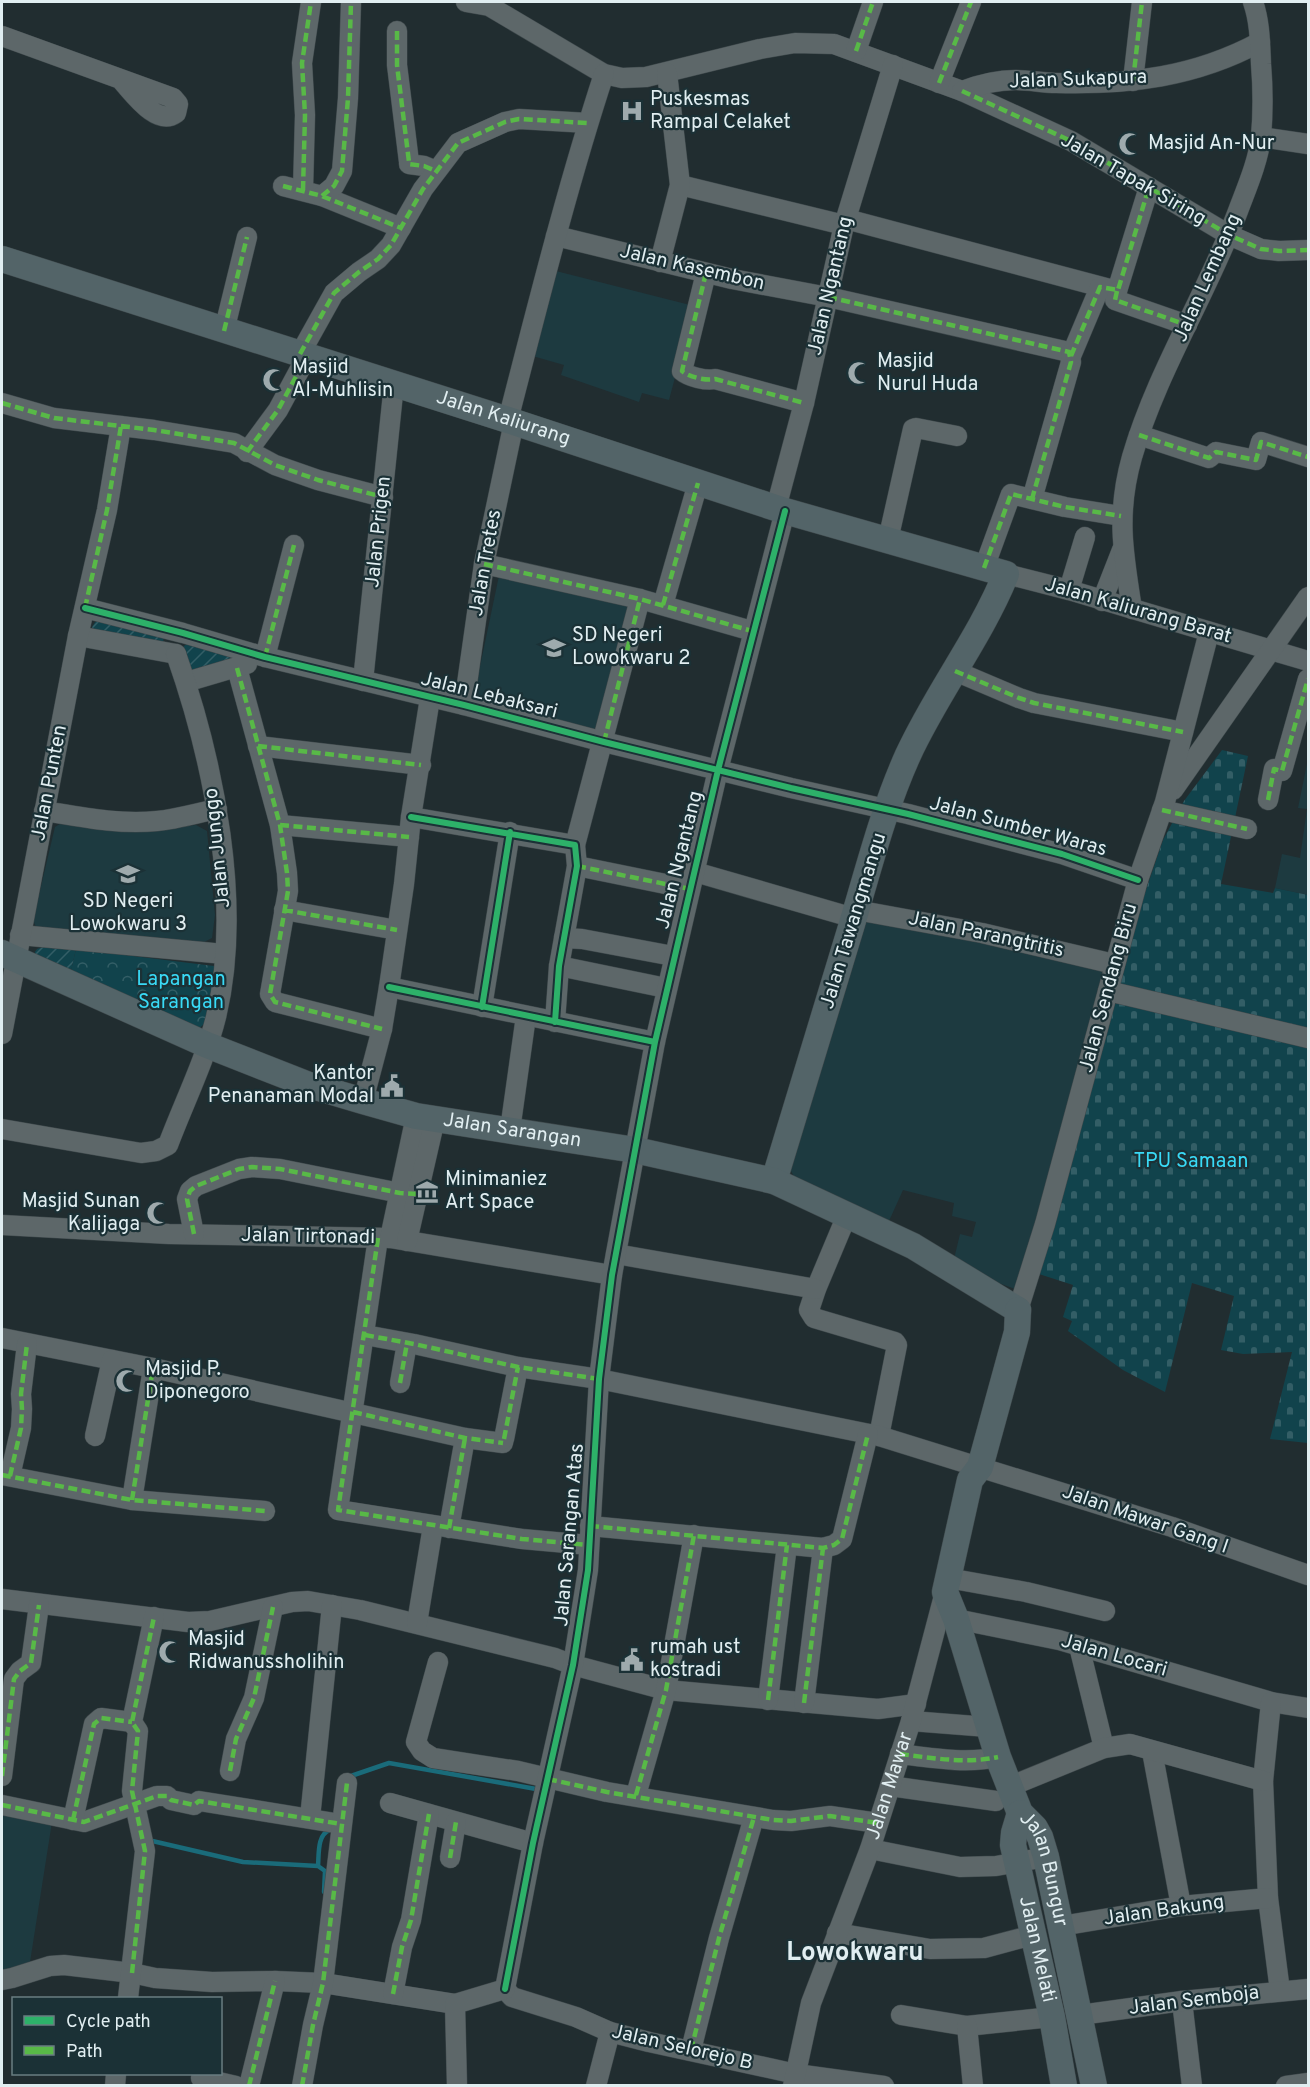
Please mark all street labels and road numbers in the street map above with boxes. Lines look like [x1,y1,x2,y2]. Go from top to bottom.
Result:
street label: Jalan Sukapura [1009,65,1147,95]
street label: Jalan Tapak Siring [1056,128,1210,232]
street label: Jalan Lembang [1168,210,1248,346]
street label: Jalan Ngantang [802,214,860,358]
street label: Jalan Kasembon [617,239,767,297]
street label: Jalan Kaliurang [433,385,574,453]
street label: Jalan Prigen [360,475,398,589]
street label: Jalan Tretes [464,508,508,618]
street label: Jalan Kaliurang Barat [1041,572,1235,650]
street label: Jalan Lebaksari [418,666,560,726]
street label: Jalan Punten [26,723,74,843]
street label: Jalan Junggo [199,787,237,909]
street label: Jalan Ngantang [650,788,710,932]
street label: Jalan Sumber Waras [926,791,1110,863]
street label: Jalan Tawangmangu [815,830,893,1012]
street label: Jalan Sendang Biru [1074,901,1144,1075]
street label: Jalan Parangtritis [906,906,1066,964]
street label: Jalan Sarangan [441,1107,583,1154]
street label: Jalan Tirtonadi [241,1223,375,1251]
street label: Jalan Sarangan Atas [549,1442,591,1628]
street label: Jalan Mawar Gang I [1058,1479,1232,1561]
street label: Jalan Locari [1058,1628,1170,1684]
street label: Jalan Mawar [861,1729,920,1843]
street label: Jalan Bungur [1013,1806,1073,1929]
street label: Jalan Bakung [1102,1890,1226,1932]
street label: Jalan Melati [1012,1894,1061,2005]
street label: Jalan Semboja [1127,1980,1261,2022]
street label: Jalan Selorejo B [609,2019,755,2077]

